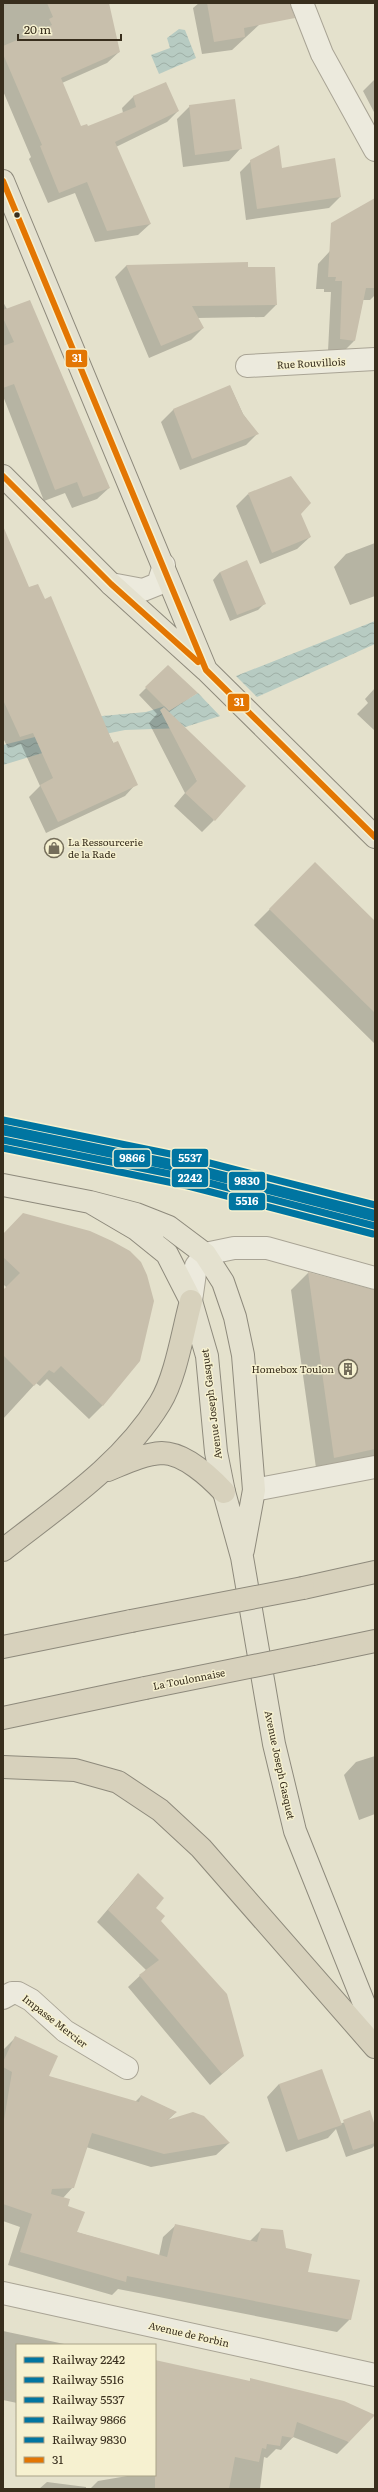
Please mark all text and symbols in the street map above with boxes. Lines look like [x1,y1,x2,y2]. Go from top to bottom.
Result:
scale bar [18,16,121,42]
text: 20 m [24,20,51,38]
unlabelled marker [12,210,22,220]
line badge: 31 [65,349,88,368]
text: 31 [72,349,83,365]
street label: Rue Rouvillois [276,353,346,372]
line badge: 31 [227,693,250,712]
text: 31 [234,693,245,709]
place label: La Ressourcerie de la Rade [68,834,143,861]
shop icon: La Ressourcerie de la Rade [43,837,65,859]
line badge: 5537 [171,1148,209,1168]
line badge: 9866 [113,1149,151,1168]
text: 9866 [119,1149,145,1165]
text: 5537 [178,1149,202,1165]
line badge: 2242 [171,1168,209,1188]
text: 2242 [178,1169,202,1185]
line badge: 9830 [228,1171,266,1191]
text: 9830 [234,1172,260,1188]
line badge: 5516 [228,1192,266,1211]
text: 5516 [236,1192,259,1208]
street label: Avenue Joseph Gasquet [196,1348,225,1460]
building icon: Homebox Toulon [337,1358,359,1380]
place label: Homebox Toulon [252,1361,334,1376]
street label: La Toulonnaise [152,1664,226,1693]
street label: Avenue Joseph Gasquet [262,1709,299,1821]
street label: Impasse Mercier [20,1990,91,2051]
street label: Avenue de Forbin [147,2317,231,2350]
legend [16,2344,156,2476]
text: Railway 2242 [52,2350,125,2368]
text: Railway 5516 [52,2370,124,2388]
text: Railway 5537 [52,2390,125,2408]
text: Railway 9866 [52,2410,126,2428]
text: Railway 9830 [52,2430,127,2448]
text: 31 [52,2450,64,2468]

